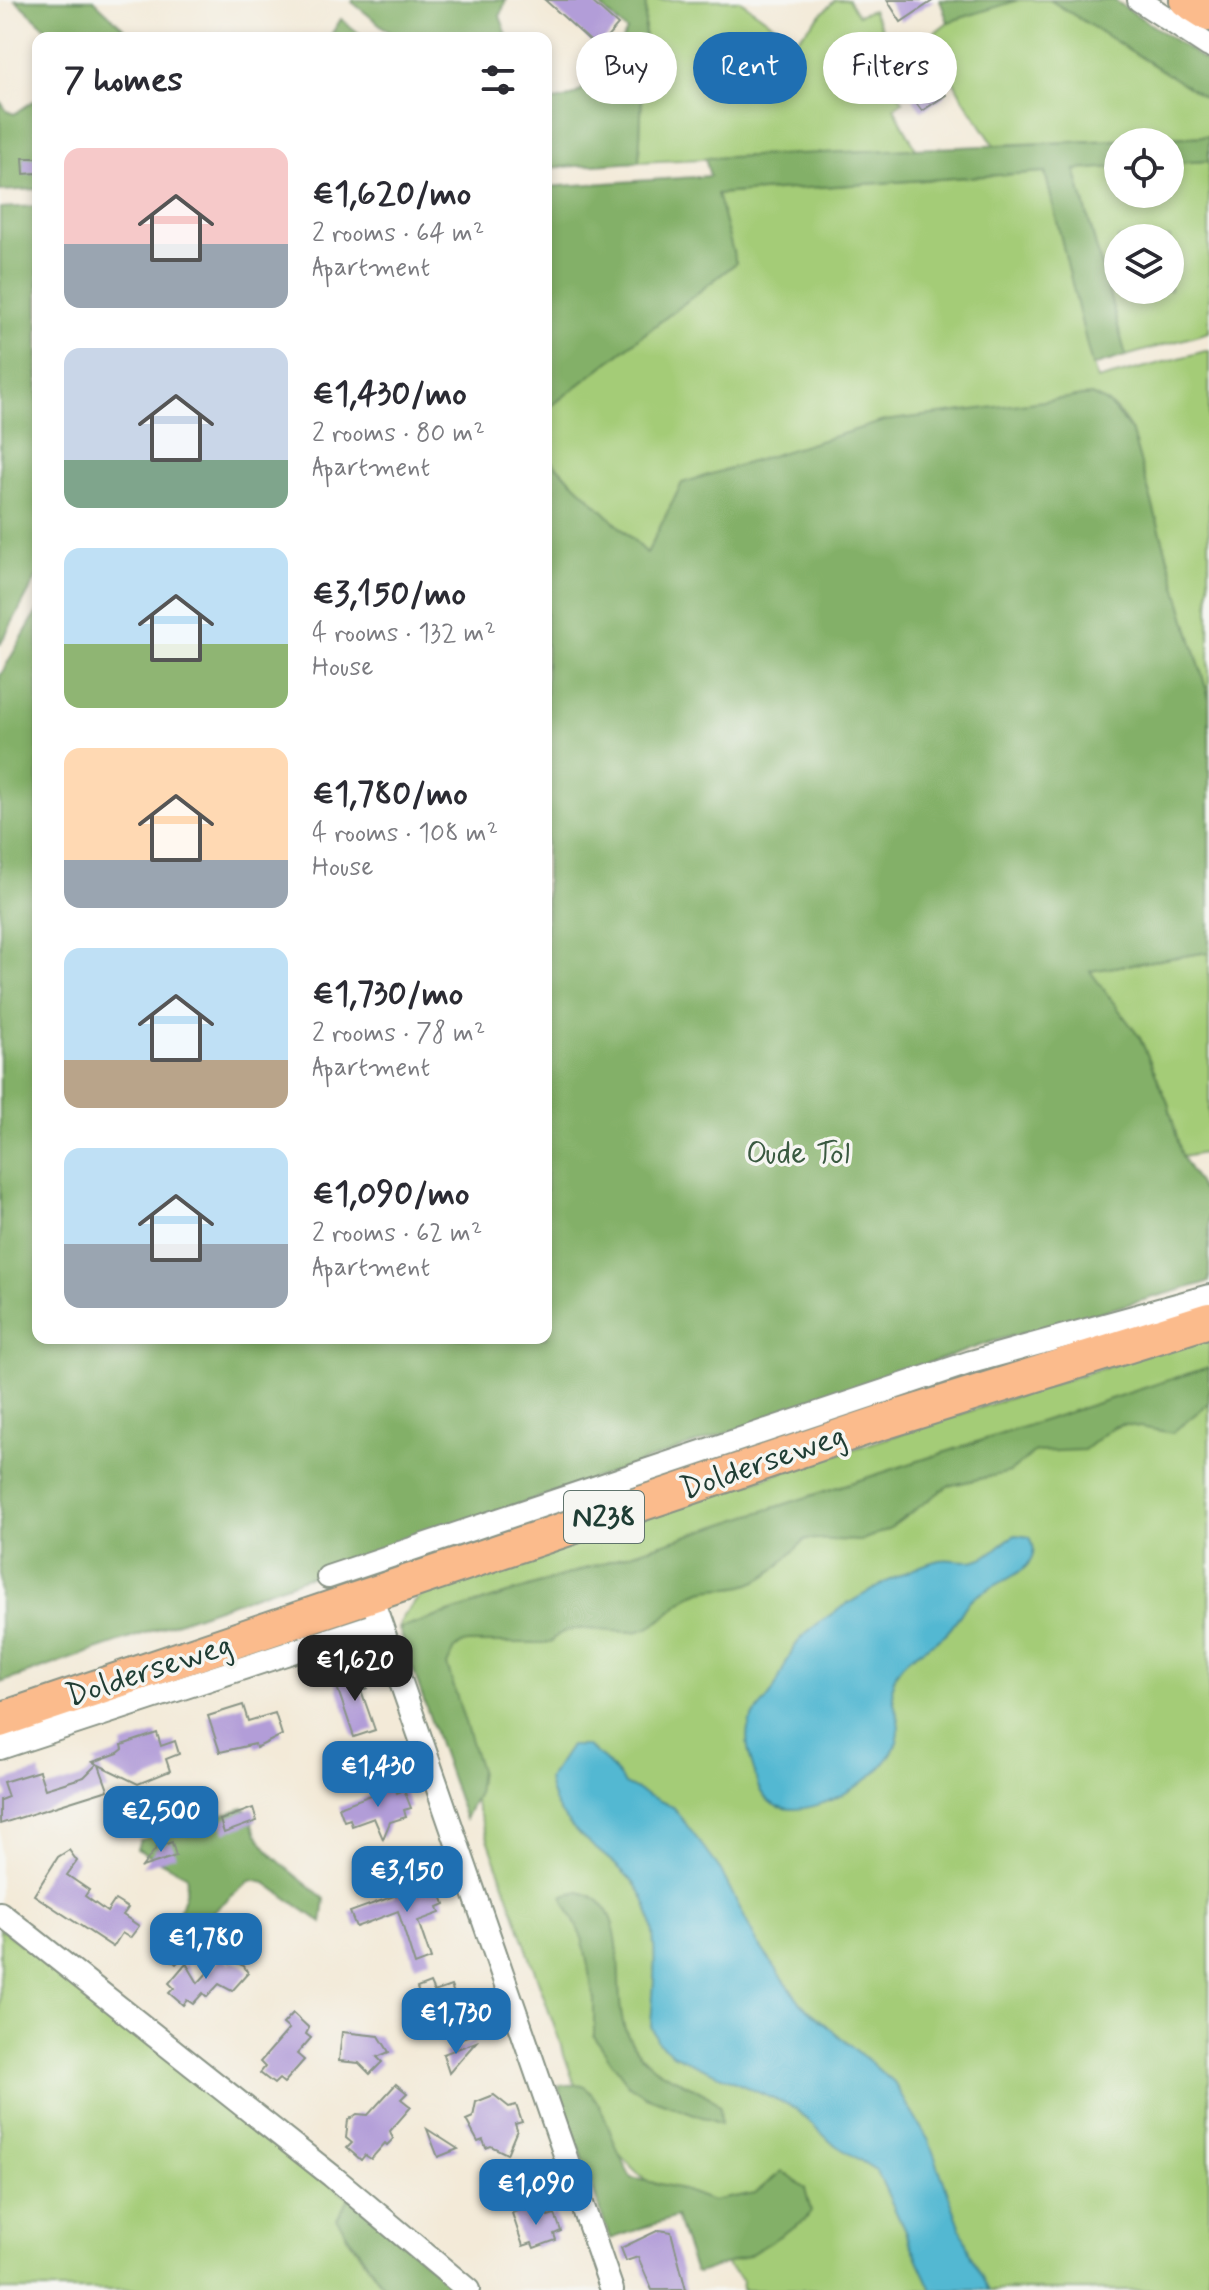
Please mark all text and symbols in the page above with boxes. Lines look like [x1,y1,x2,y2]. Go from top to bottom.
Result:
chip: Buy [576,32,677,104]
chip: Rent [693,32,807,104]
chip: Filters [823,32,957,104]
text: 7 homes [64,58,183,103]
icon: filters [476,58,520,102]
map controls [1104,128,1184,304]
button: locate [1104,128,1184,208]
text: €1,620/mo [312,172,471,217]
icon: home [128,180,224,276]
text: 2 rooms · 64 m² [312,217,484,251]
button: layers [1104,224,1184,304]
text: Apartment [312,251,430,285]
text: €1,430/mo [312,372,467,417]
icon: home [128,380,224,476]
text: 2 rooms · 80 m² [312,417,485,451]
text: Apartment [312,451,430,485]
text: €3,150/mo [312,572,466,617]
icon: home [128,580,224,676]
text: 4 rooms · 132 m² [312,617,496,651]
text: House [312,651,373,685]
text: €1,780/mo [312,772,468,817]
icon: home [128,780,224,876]
text: 4 rooms · 108 m² [312,817,498,851]
text: House [312,851,373,885]
text: €1,730/mo [312,972,463,1017]
icon: home [128,980,224,1076]
text: 2 rooms · 78 m² [312,1017,485,1051]
text: Apartment [312,1051,430,1085]
park label: Oude Tol [746,1133,850,1175]
text: €1,090/mo [312,1172,470,1217]
icon: home [128,1180,224,1276]
text: 2 rooms · 62 m² [312,1217,482,1251]
text: Apartment [312,1251,430,1285]
street label: Dolderseweg [675,1415,851,1511]
road number: N238 [564,1491,644,1543]
street label: Dolderseweg [61,1624,237,1718]
pin: €1,620 [290,1635,420,1703]
text: €1,620 [316,1644,394,1678]
pin: €1,430 [313,1741,443,1809]
text: €1,430 [340,1750,416,1784]
pin: €2,500 [96,1786,226,1854]
text: €2,500 [121,1795,201,1829]
pin: €3,150 [342,1846,472,1914]
text: €3,150 [370,1855,444,1889]
pin: €1,780 [141,1913,271,1981]
text: €1,780 [168,1922,244,1956]
pin: €1,730 [391,1988,521,2056]
text: €1,730 [420,1997,492,2031]
pin: €1,090 [471,2159,601,2227]
text: €1,090 [497,2168,575,2202]

